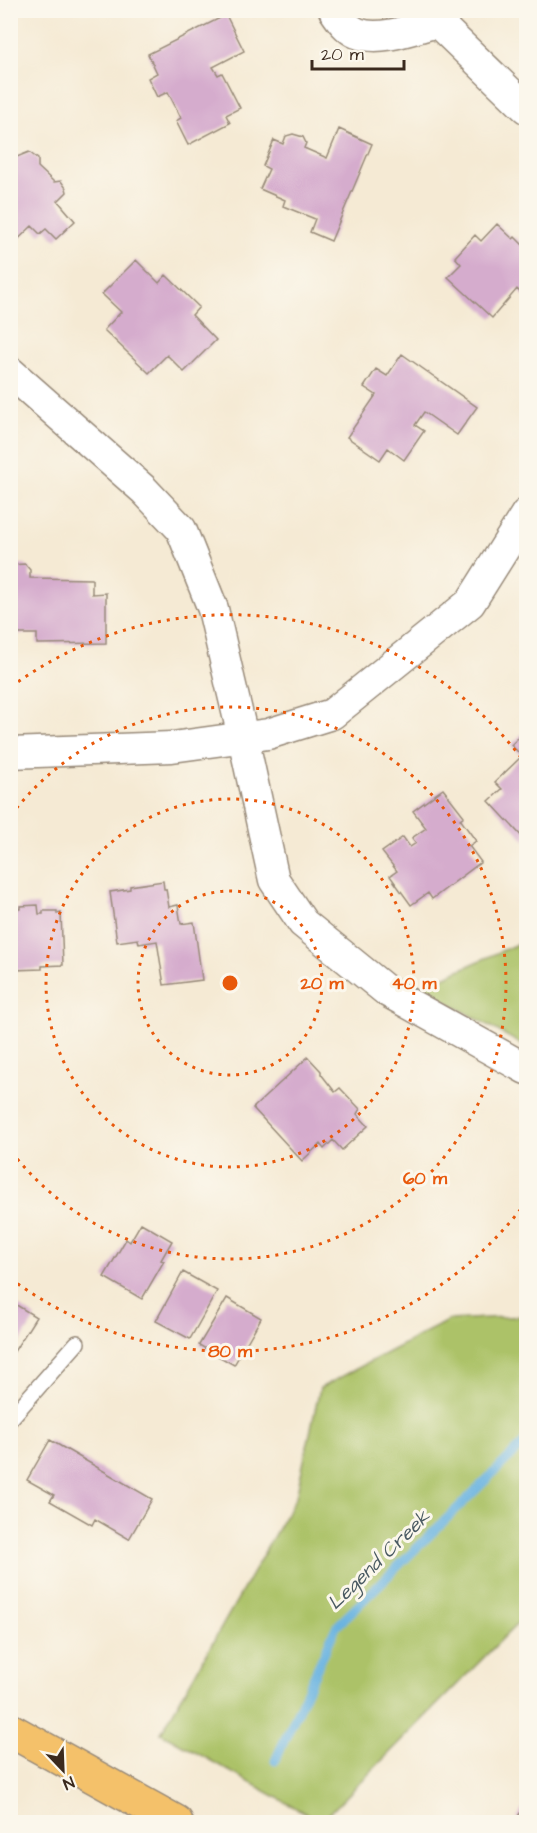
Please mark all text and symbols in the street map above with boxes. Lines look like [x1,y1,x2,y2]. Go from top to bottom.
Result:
scale bar [312,33,404,71]
text: 20 m [321,42,364,67]
text: 20 m [300,971,344,996]
text: 40 m [392,971,437,996]
centre of rings [220,973,240,993]
text: 60 m [403,1166,448,1191]
text: 80 m [208,1339,253,1364]
water label: Legend Creek [321,1503,438,1617]
north arrow [33,1740,93,1800]
text: N [60,1771,77,1795]

